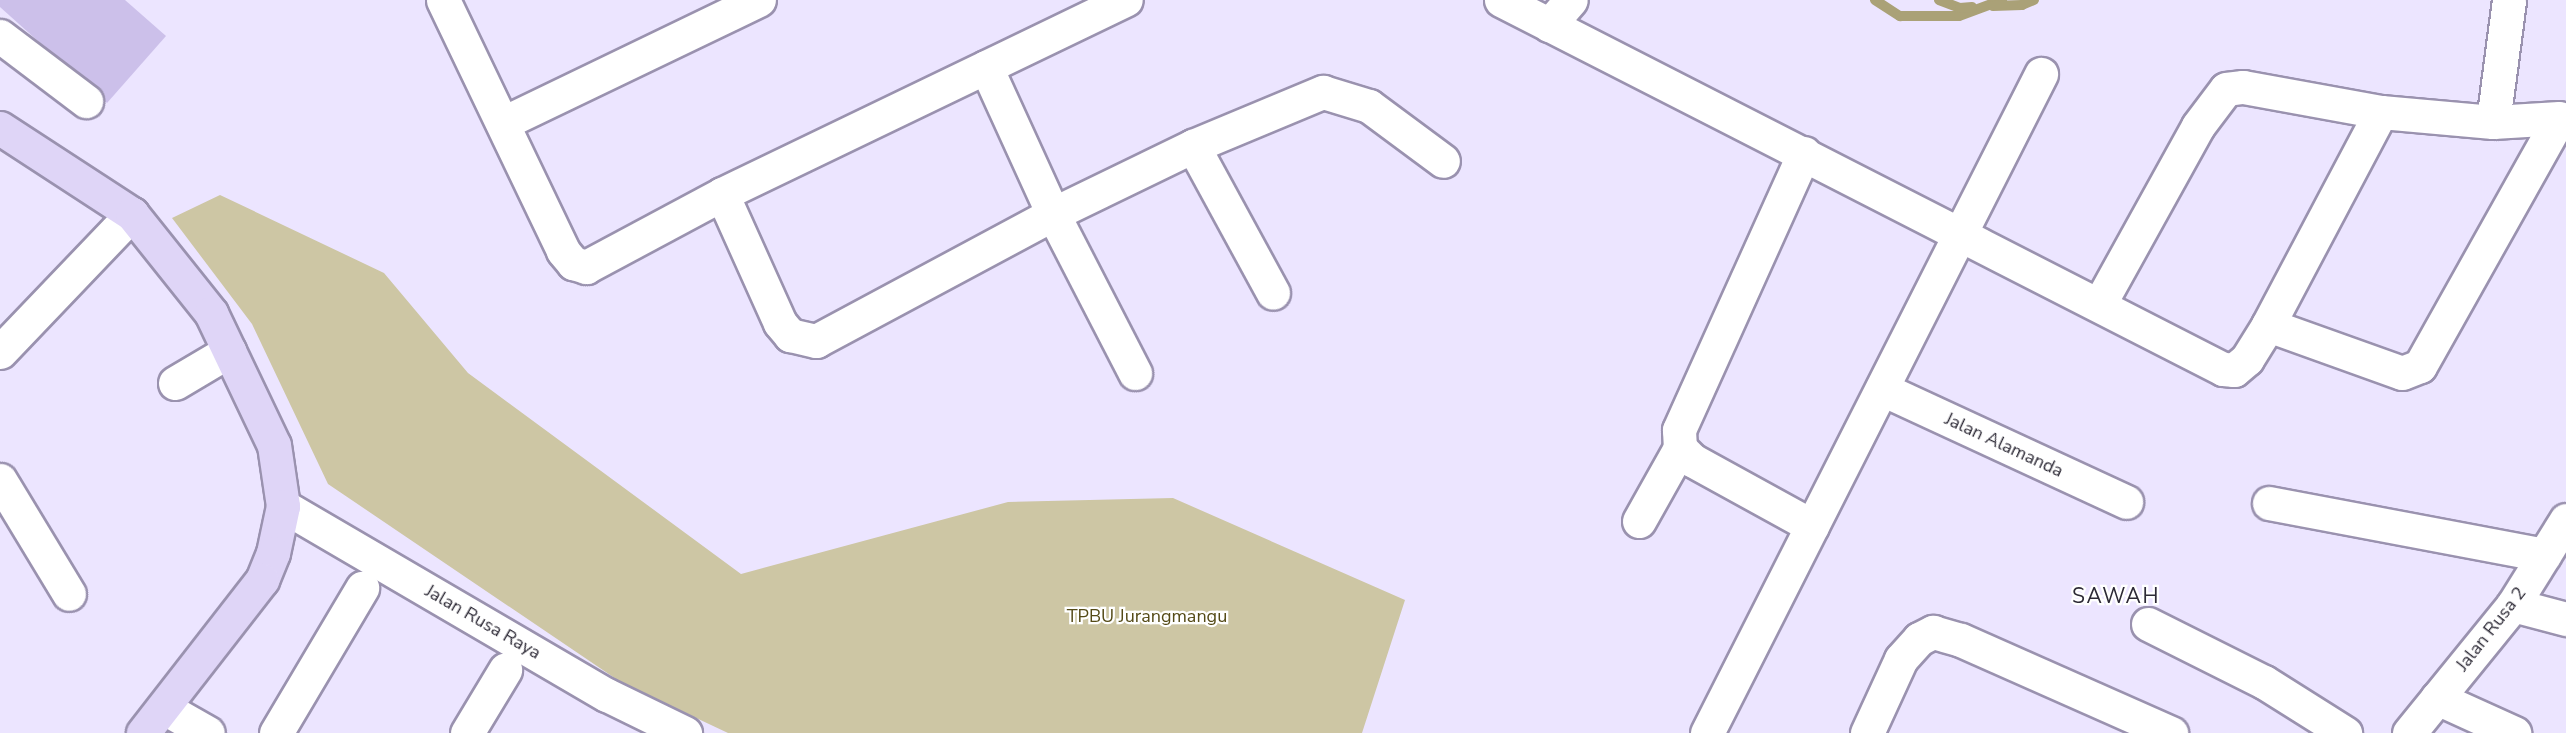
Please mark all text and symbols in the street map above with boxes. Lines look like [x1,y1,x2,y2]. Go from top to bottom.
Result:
street label: Jalan Alamanda [1941,408,2067,482]
street label: Jalan Rusa Raya [421,580,545,664]
district label: SAWAH [2072,583,2160,609]
street label: Jalan Rusa 2 [2451,583,2531,675]
park label: TPBU Jurangmangu [1067,605,1227,627]

